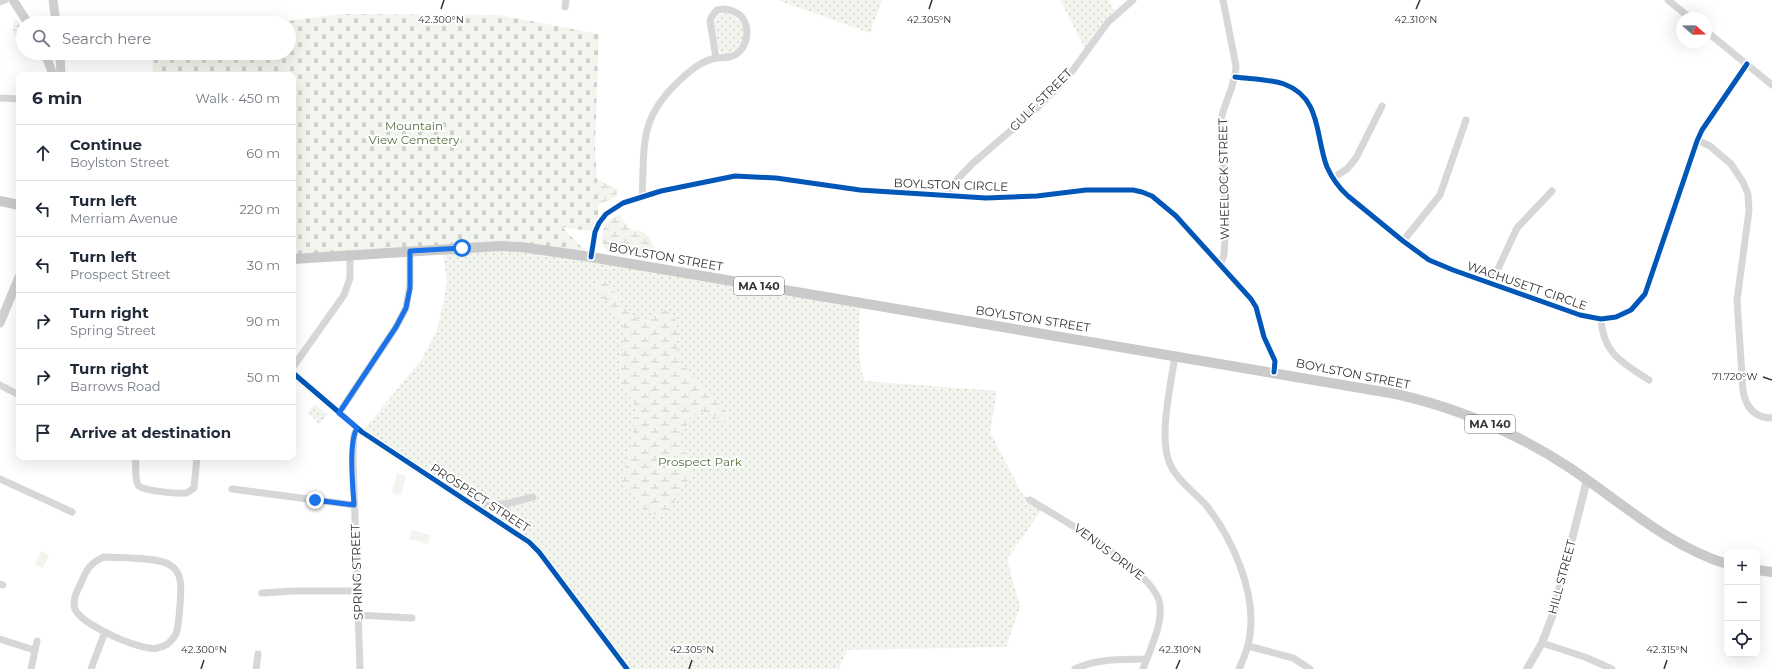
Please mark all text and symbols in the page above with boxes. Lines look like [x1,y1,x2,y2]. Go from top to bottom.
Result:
north arrow [1676,12,1712,48]
text: 42.300°N [418,13,464,26]
text: 42.305°N [907,13,951,26]
text: 42.310°N [1395,13,1437,26]
search box [16,16,296,60]
icon: search [30,27,52,49]
text: Search here [62,29,151,48]
street label: GULF STREET [1006,65,1075,134]
text: 6 min [32,88,82,108]
text: Walk · 450 m [196,90,280,106]
park label: Mountain View Cemetery [369,118,460,147]
street label: WHEELOCK STREET [1215,118,1232,240]
text: Continue [70,135,142,154]
icon: ahead [32,142,54,164]
text: 60 m [246,145,280,161]
text: Boylston Street [70,154,169,170]
street label: BOYLSTON CIRCLE [893,175,1009,194]
text: Turn left [70,191,137,210]
icon: left [32,198,54,220]
text: 220 m [239,201,280,217]
text: Merriam Avenue [70,210,178,226]
route start [453,239,471,257]
street label: BOYLSTON STREET [608,239,725,274]
text: Turn left [70,247,137,266]
icon: left [32,254,54,276]
text: 30 m [247,257,280,273]
street label: WACHUSETT CIRCLE [1465,258,1589,313]
text: Prospect Street [70,266,171,282]
road number: MA 140 [734,277,784,295]
street label: BOYLSTON STREET [975,302,1092,335]
text: Turn right [70,303,149,322]
icon: right [32,310,54,332]
text: 90 m [246,313,280,329]
text: Spring Street [70,322,156,338]
street label: BOYLSTON STREET [1295,355,1412,392]
text: Turn right [70,359,149,378]
icon: right [32,366,54,388]
text: 50 m [247,369,280,385]
text: 71.720°W [1712,370,1758,383]
text: Barrows Road [70,378,161,394]
road number: MA 140 [1465,415,1515,433]
icon: arrive [32,422,54,444]
text: Arrive at destination [70,423,231,442]
park label: Prospect Park [658,454,743,469]
street label: PROSPECT STREET [428,460,533,535]
route end [306,491,324,509]
street label: VENUS DRIVE [1071,520,1147,583]
street label: SPRING STREET [347,524,366,620]
street label: HILL STREET [1544,538,1579,616]
map controls [1724,549,1760,657]
button: + [1724,549,1760,585]
button: − [1724,585,1760,621]
button: locate [1724,621,1760,657]
text: 42.300°N [181,643,227,656]
text: 42.305°N [670,643,714,656]
text: 42.310°N [1159,643,1201,656]
text: 42.315°N [1646,643,1688,656]

